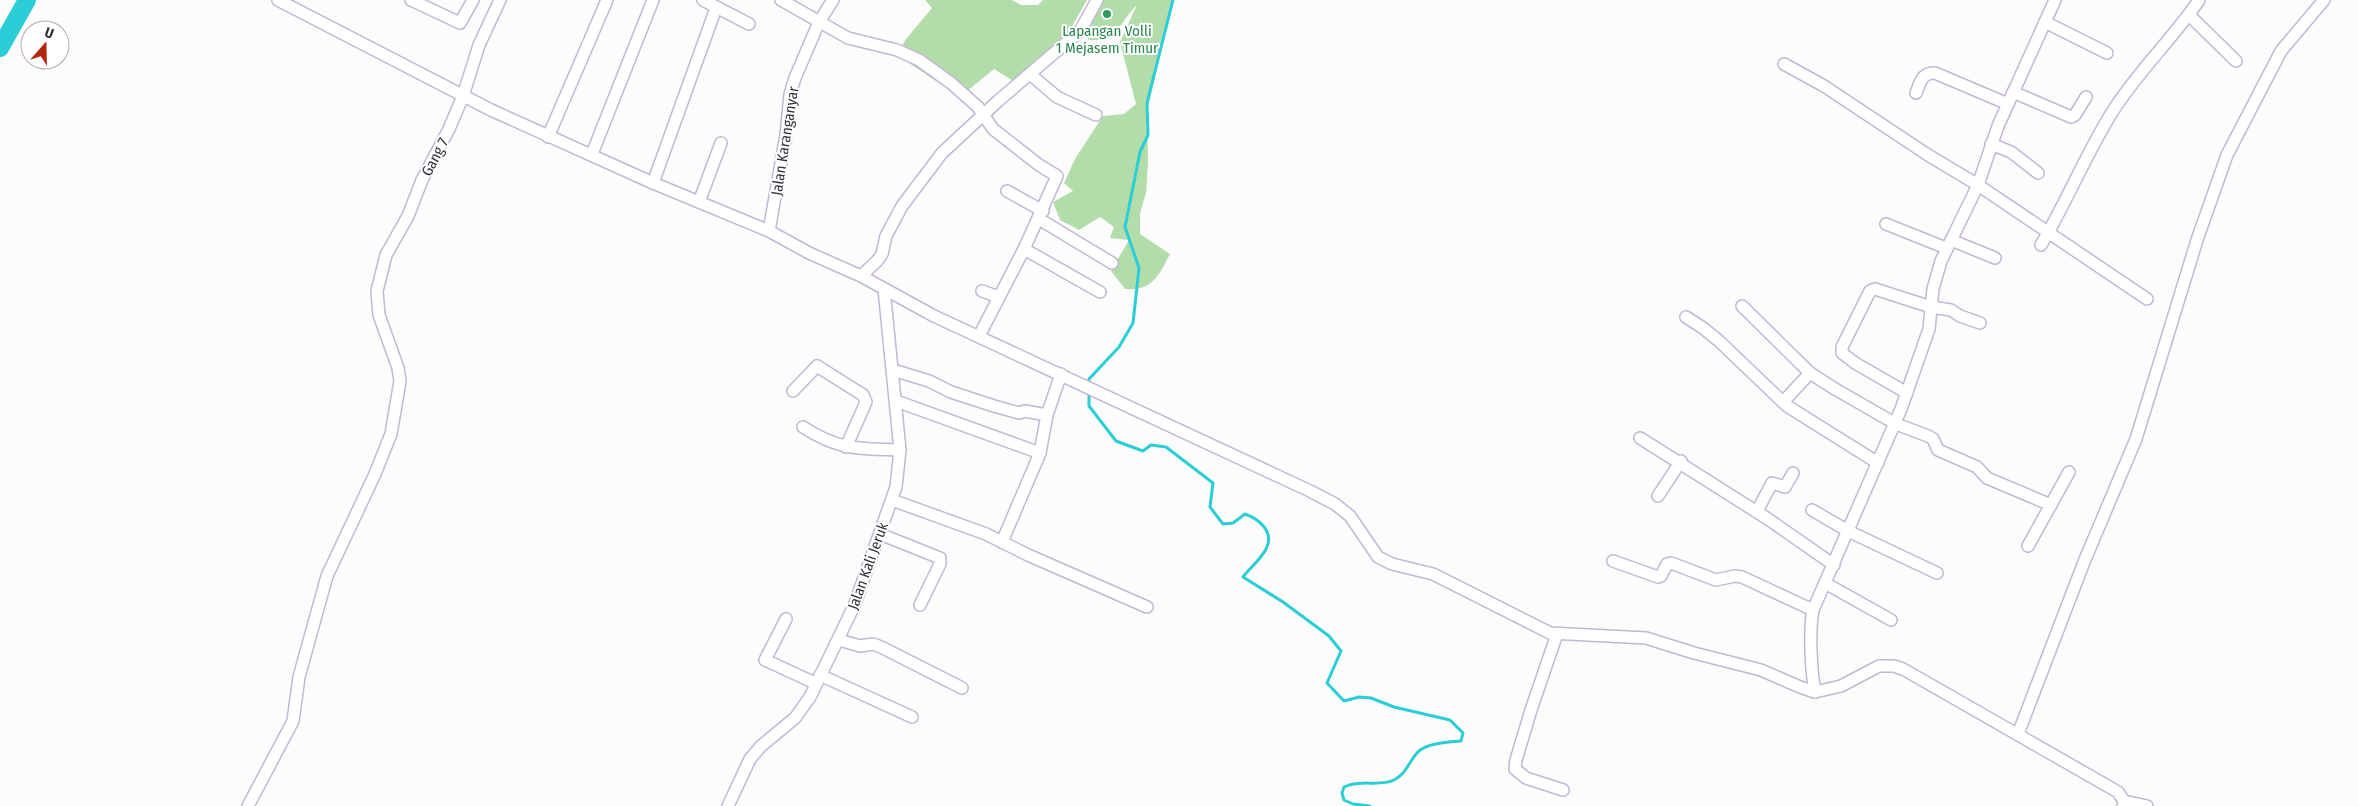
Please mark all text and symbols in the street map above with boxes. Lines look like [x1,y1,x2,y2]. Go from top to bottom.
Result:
marker: Lapangan Volli 1 Mejasem Timur [1101,8,1113,20]
north arrow [20,20,70,70]
place label: Lapangan Volli 1 Mejasem Timur [1056,22,1159,57]
text: U [43,24,56,43]
street label: Jalan Karanganyar [767,84,803,197]
street label: Gang 7 [418,135,452,179]
street label: Jalan Kali Jeruk [844,520,892,612]

